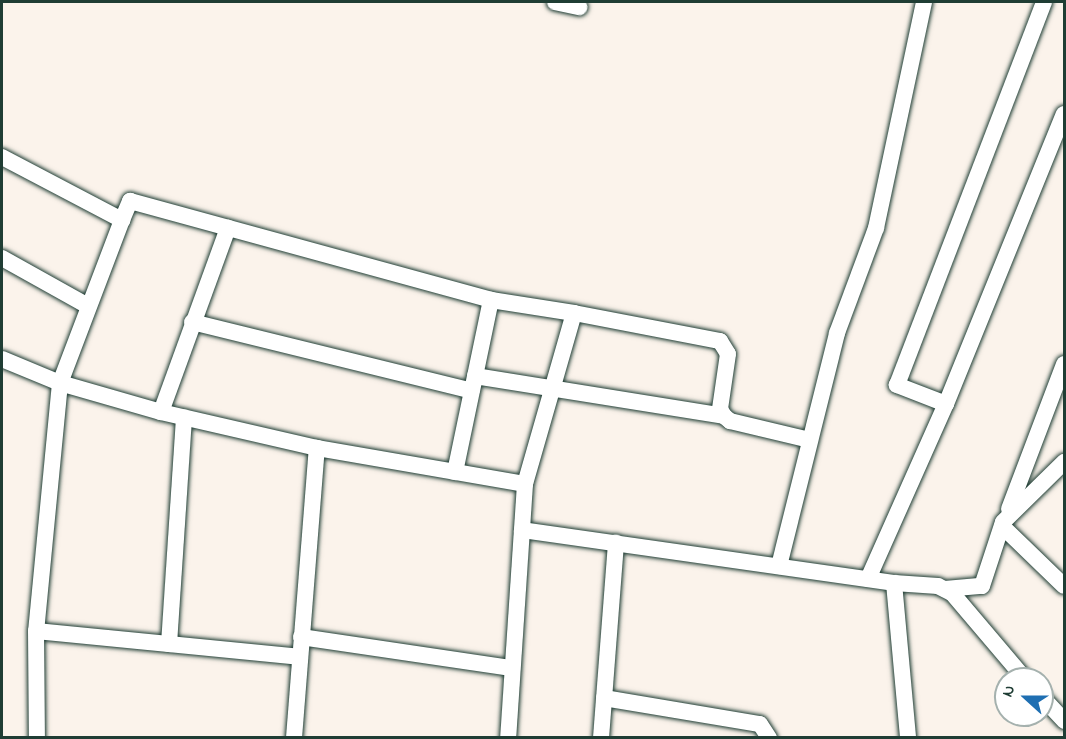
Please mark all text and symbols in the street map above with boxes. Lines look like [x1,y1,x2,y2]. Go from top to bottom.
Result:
north arrow [994,667,1054,727]
text: N [996,682,1022,701]

